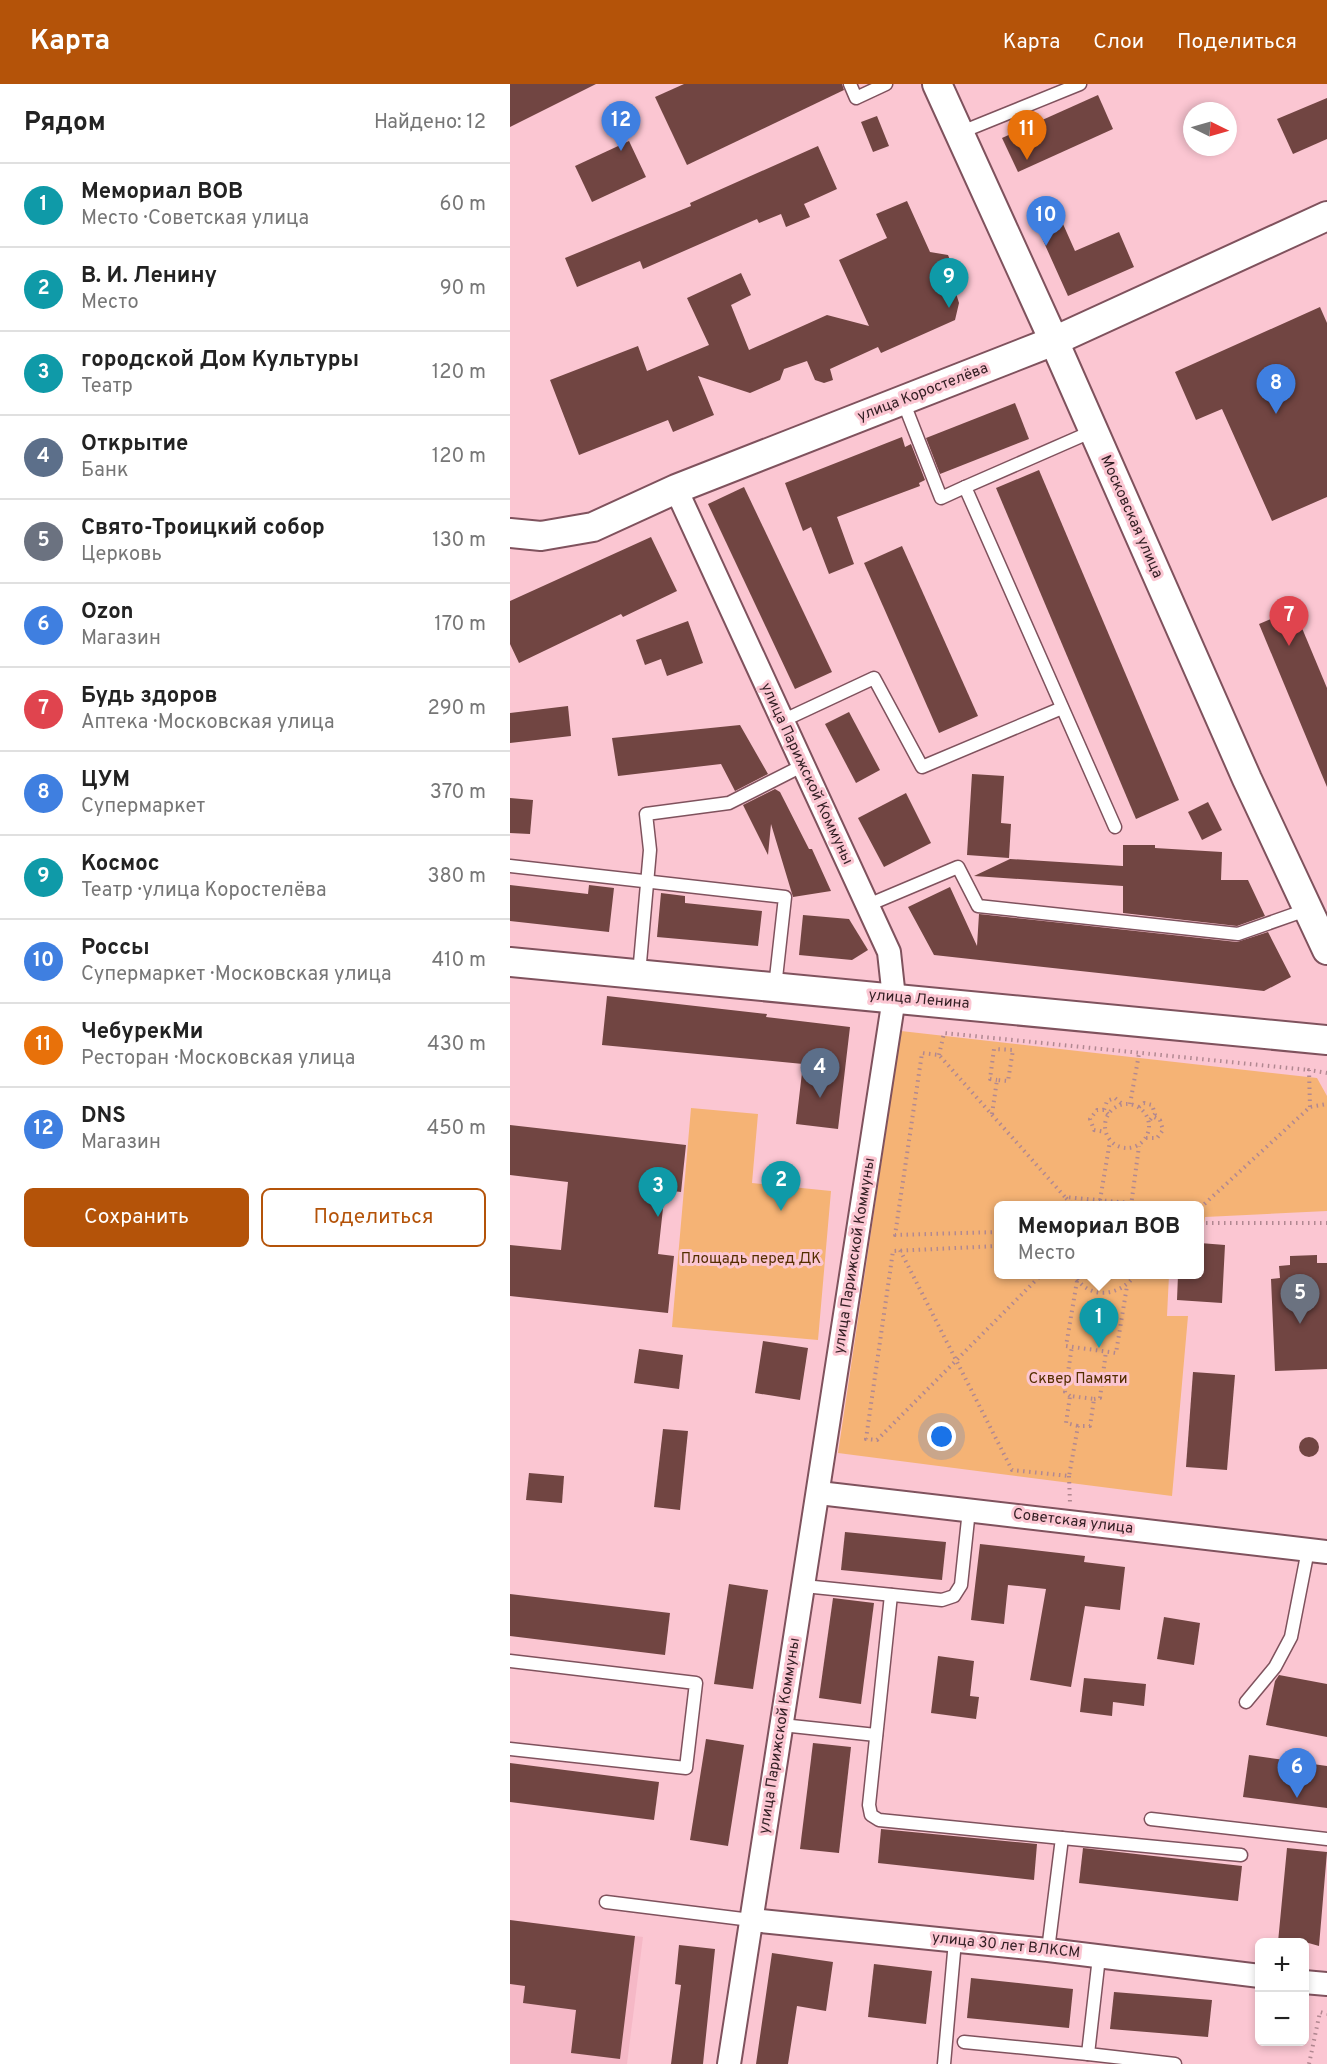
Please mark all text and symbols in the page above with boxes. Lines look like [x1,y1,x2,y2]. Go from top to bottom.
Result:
text: Карта [30,24,110,60]
text: Карта [1003,29,1060,56]
text: Слои [1093,29,1144,56]
text: Поделиться [1177,29,1297,56]
pin: 12 [602,101,640,151]
north arrow [1183,102,1237,156]
text: Рядом [24,107,106,140]
text: Найдено: 12 [374,110,486,136]
pin: 11 [1008,110,1046,160]
text: Мемориал ВОВ [81,179,243,206]
text: 1 [40,192,48,218]
text: 60 m [440,192,486,218]
pin: 10 [1026,196,1066,246]
text: Место · Советская улица [81,206,309,232]
pin: 9 [930,258,968,308]
text: В. И. Ленину [81,263,217,290]
text: 2 [37,276,50,302]
text: 90 m [440,276,486,302]
text: Место [81,290,139,316]
text: городской Дом Культуры [81,347,359,374]
street label: улица Коростелёва [855,359,991,427]
text: 3 [38,360,50,386]
text: 120 m [432,360,486,386]
pin: 8 [1256,364,1296,414]
text: Театр [81,374,133,400]
text: Открытие [81,431,188,458]
text: 4 [37,444,50,470]
text: 120 m [432,444,486,470]
street label: Московская улица [1095,453,1167,581]
text: Банк [81,458,128,484]
text: Свято-Троицкий собор [81,515,325,542]
text: 5 [37,528,50,554]
text: 130 m [432,528,486,554]
text: Церковь [81,542,162,568]
pin: 7 [1270,596,1308,646]
text: Ozon [81,599,134,626]
text: 6 [37,612,50,638]
text: 170 m [434,612,486,638]
text: Магазин [81,626,161,652]
street label: улица Парижской Коммуны [755,680,857,868]
text: Будь здоров [81,683,218,710]
text: 7 [38,696,49,722]
text: 290 m [428,696,486,722]
text: Аптека · Московская улица [81,710,334,736]
text: ЦУМ [81,767,130,794]
text: 8 [37,780,50,806]
text: 370 m [430,780,486,806]
text: Супермаркет [81,794,205,820]
text: Космос [81,851,160,878]
text: 9 [37,864,50,890]
text: 380 m [427,864,486,890]
text: Театр · улица Коростелёва [81,878,327,904]
text: Россы [81,935,150,962]
text: 10 [33,948,54,974]
text: 410 m [432,948,486,974]
text: Супермаркет · Московская улица [81,962,392,988]
street label: улица Ленина [868,986,970,1014]
text: ЧебурекМи [81,1019,203,1046]
text: 11 [36,1032,52,1058]
text: 430 m [427,1032,486,1058]
text: Ресторан · Московская улица [81,1046,355,1072]
pin: 4 [800,1048,840,1098]
text: DNS [81,1103,126,1130]
text: 12 [33,1116,54,1142]
text: 450 m [427,1116,486,1142]
text: Магазин [81,1130,161,1156]
street label: улица Парижской Коммуны [830,1157,880,1355]
pin: 2 [762,1162,800,1211]
pin: 3 [638,1168,678,1217]
button: Сохранить [24,1188,249,1247]
button: Поделиться [261,1188,486,1247]
popup [994,1201,1204,1279]
text: Мемориал ВОВ [1018,1214,1180,1241]
text: Место [1018,1241,1075,1267]
park label: Площадь перед ДК [681,1250,821,1269]
pin: 5 [1280,1274,1320,1324]
pin: 1 [1080,1298,1118,1348]
park label: Сквер Памяти [1028,1370,1128,1389]
your location [927,1422,956,1451]
street label: Советская улица [1012,1505,1134,1539]
street label: улица Парижской Коммуны [755,1637,805,1835]
pin: 6 [1278,1748,1316,1798]
street label: улица 30 лет ВЛКСМ [931,1929,1081,1963]
map controls [1255,1938,1309,2046]
button: + [1255,1938,1309,1992]
button: − [1255,1992,1309,2046]

